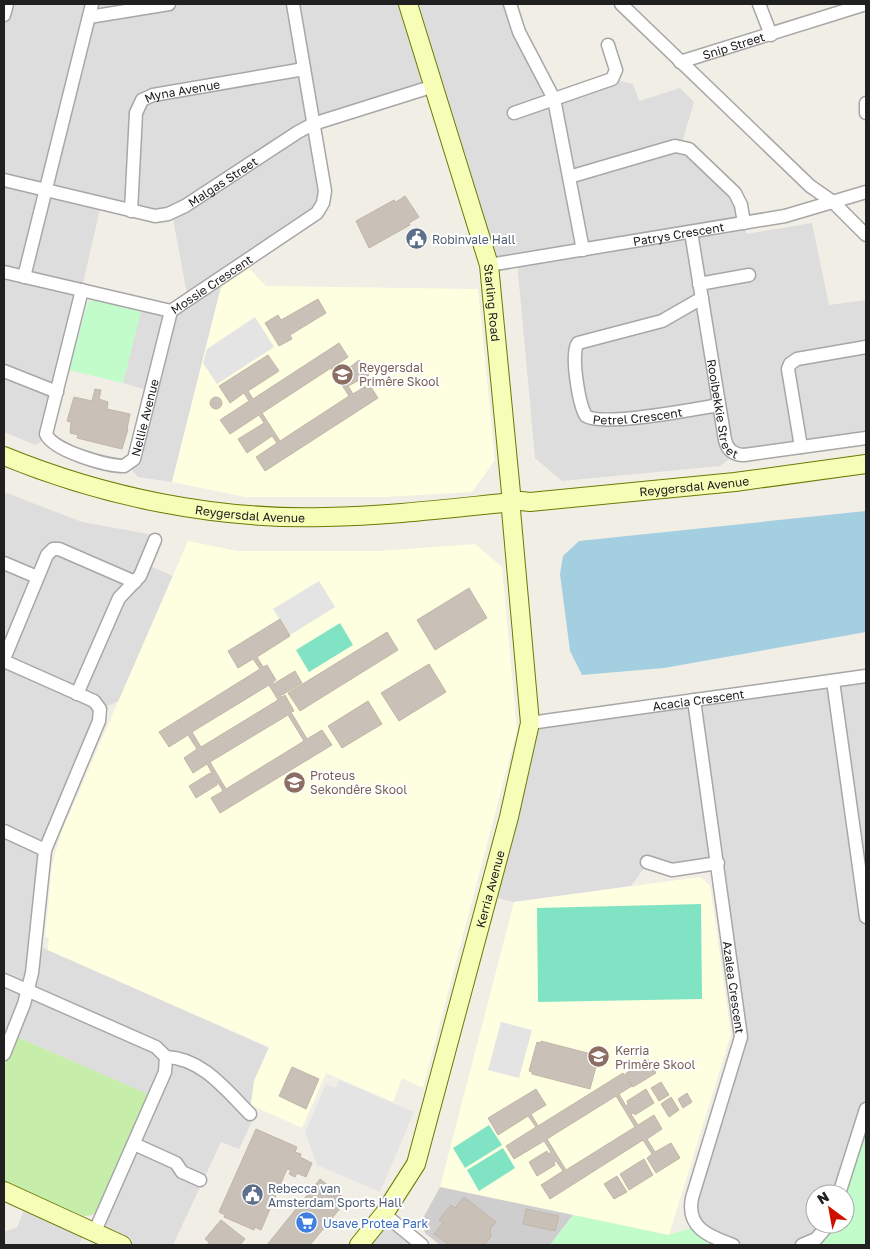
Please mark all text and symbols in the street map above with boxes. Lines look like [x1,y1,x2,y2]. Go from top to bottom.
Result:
street label: Snip Street [701,29,767,62]
street label: Myna Avenue [142,76,221,105]
street label: Malgas Street [185,153,260,210]
street label: Patrys Crescent [632,219,725,249]
public building icon: Robinvale Hall [404,227,428,251]
place label: Robinvale Hall [432,232,516,247]
street label: Mossie Crescent [168,251,255,317]
street label: Starling Road [481,263,504,342]
street label: Rooibekkie Street [704,358,741,462]
place label: Reygersdal Primêre Skool [359,360,439,389]
school or university icon: Reygersdal Primêre Skool [331,362,355,386]
street label: Nellie Avenue [127,377,161,458]
street label: Petrel Crescent [592,404,683,427]
street label: Reygersdal Avenue [639,473,750,499]
street label: Reygersdal Avenue [194,501,305,525]
street label: Acacia Crescent [652,686,745,713]
place label: Proteus Sekondêre Skool [310,768,407,797]
school or university icon: Proteus Sekondêre Skool [282,770,306,794]
street label: Kerria Avenue [472,848,507,929]
street label: Azalea Crescent [720,940,748,1035]
place label: Kerria Primêre Skool [615,1043,695,1072]
school or university icon: Kerria Primêre Skool [587,1045,611,1069]
place label: Rebecca van Amsterdam Sports Hall [268,1181,402,1210]
public building icon: Rebecca van Amsterdam Sports Hall [240,1183,264,1207]
north arrow [805,1184,855,1234]
text: N [814,1188,832,1208]
supermarket icon: Usave Protea Park [295,1211,319,1235]
place label: Usave Protea Park [323,1216,428,1231]

